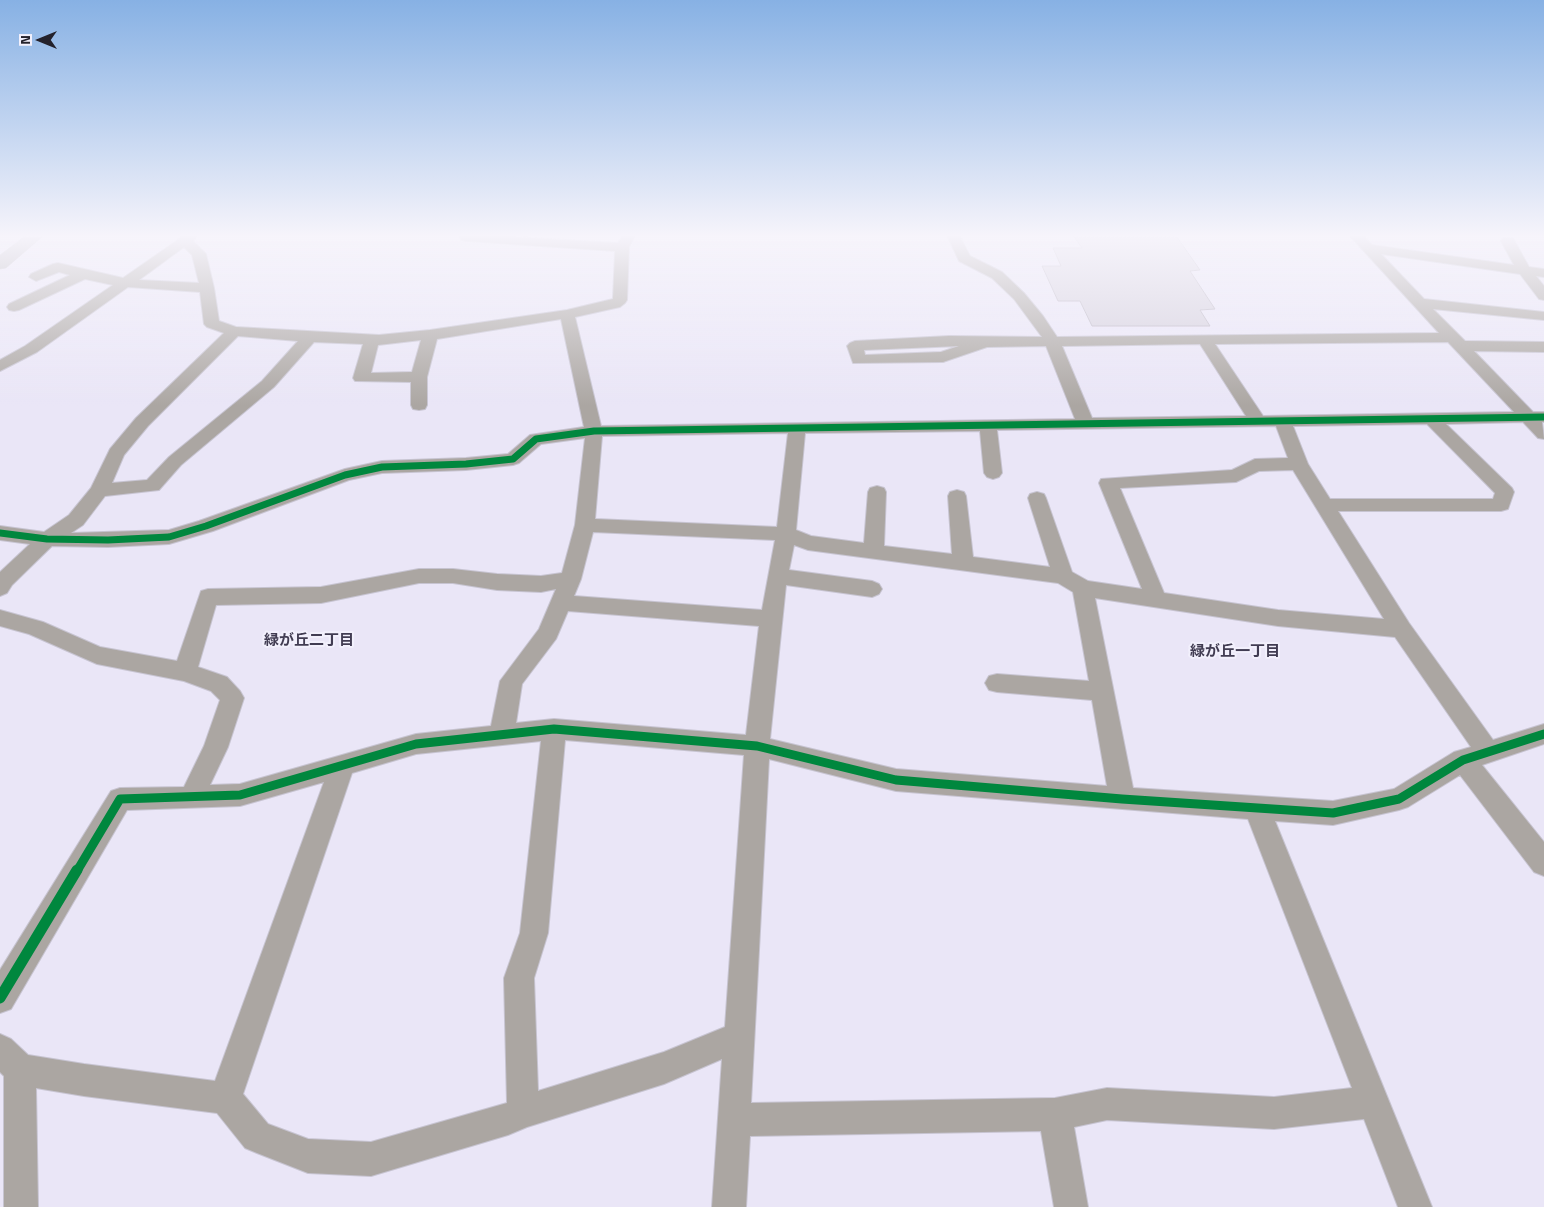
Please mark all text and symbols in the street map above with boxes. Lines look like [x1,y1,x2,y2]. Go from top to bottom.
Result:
north arrow [15,15,65,65]
text: N [14,35,35,45]
district label: 緑が丘二丁目 [264,632,354,650]
district label: 緑が丘一丁目 [1190,643,1280,661]

